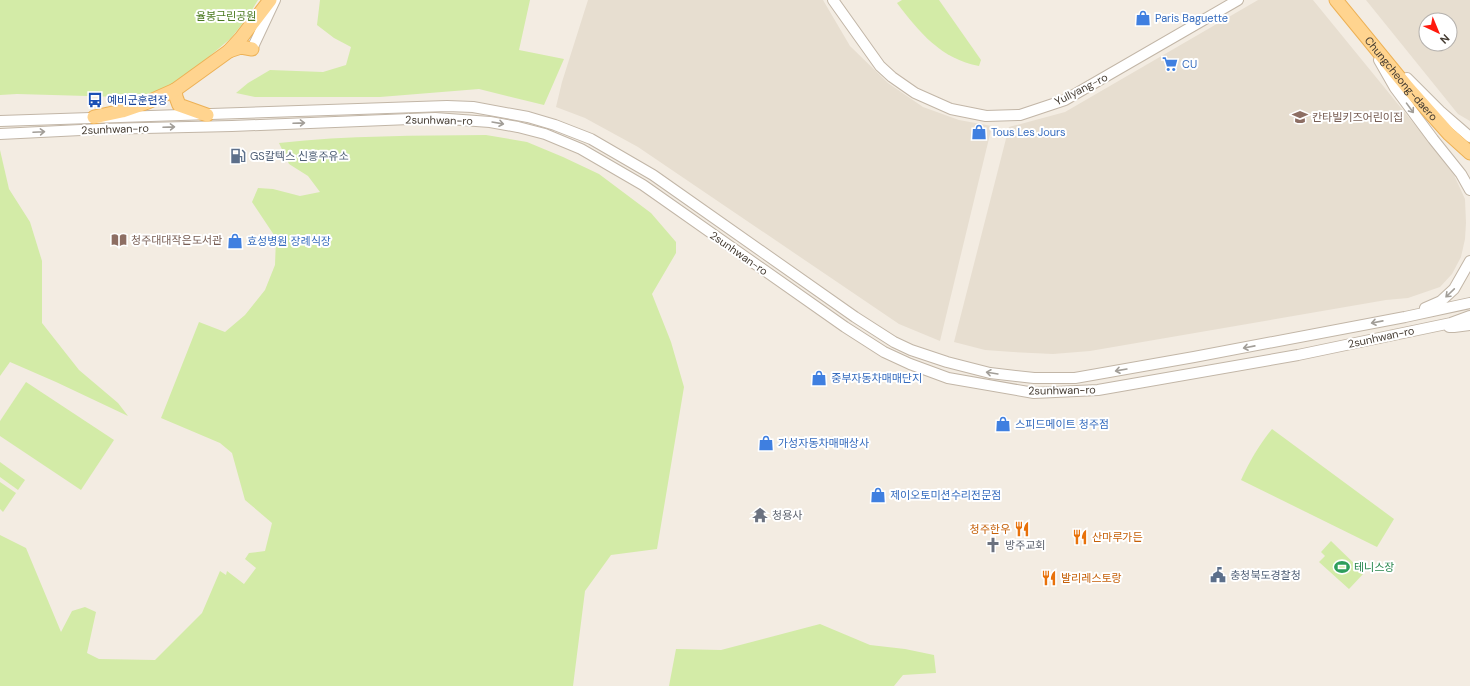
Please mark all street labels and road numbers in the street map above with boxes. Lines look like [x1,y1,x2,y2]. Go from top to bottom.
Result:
street label: Chungcheong-daero [1362,33,1441,124]
street label: Yullyang-ro [1052,70,1110,108]
street label: 2sunhwan-ro [405,112,473,128]
street label: 2sunhwan-ro [81,121,149,137]
street label: 2sunhwan-ro [707,228,771,278]
street label: 2sunhwan-ro [1346,323,1416,351]
street label: 2sunhwan-ro [1028,382,1096,398]

